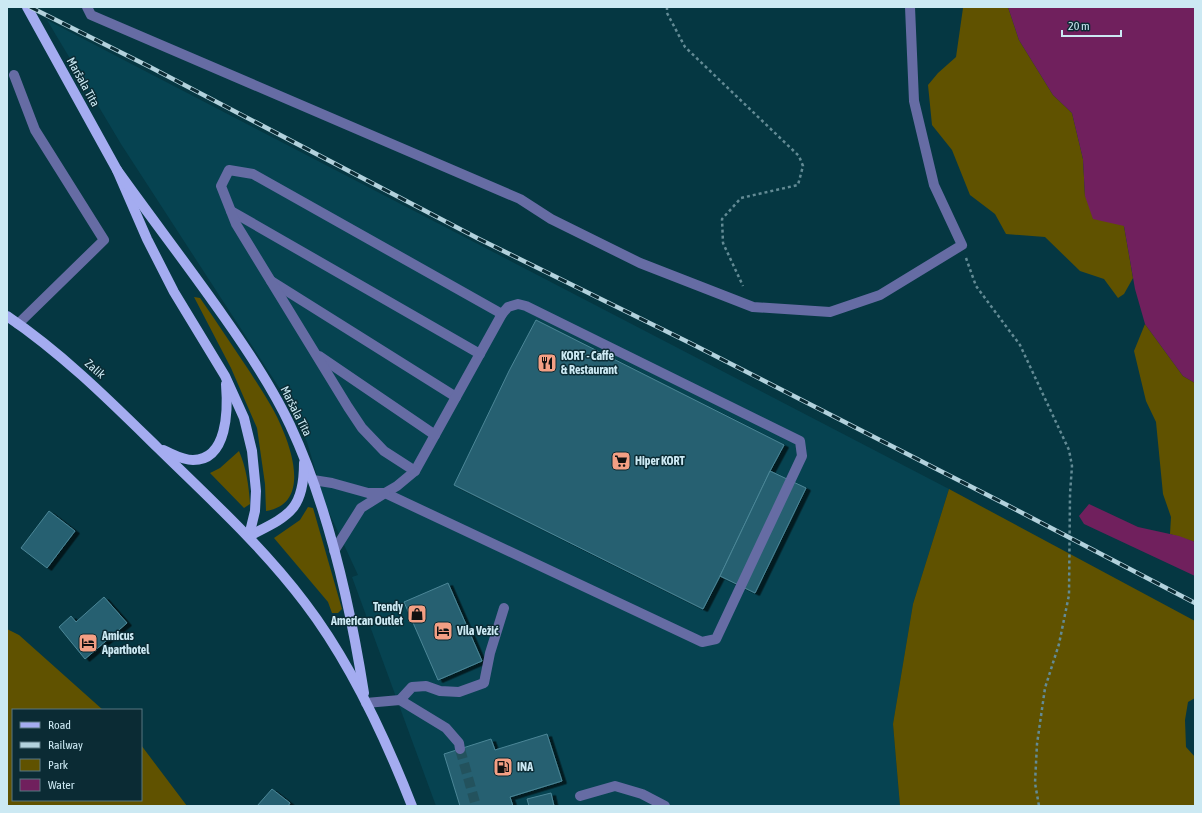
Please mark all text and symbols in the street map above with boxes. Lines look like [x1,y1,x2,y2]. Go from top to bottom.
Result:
scale bar [1062,12,1121,38]
text: 20 m [1068,19,1090,33]
street label: Maršala Tita [64,55,102,109]
place label: KORT - Caffe & Restaurant [561,349,618,377]
restaurant icon: KORT - Caffe & Restaurant [536,352,558,374]
street label: Zalik [82,356,108,382]
street label: Maršala Tita [277,384,315,438]
supermarket icon: Hiper KORT [610,450,632,472]
place label: Hiper KORT [635,454,686,468]
place label: Trendy American Outlet [330,600,404,628]
shop icon: Trendy American Outlet [406,603,428,625]
hotel icon: Vila Vežić [432,620,454,642]
place label: Vila Vežić [456,624,499,638]
place label: Amicus Aparthotel [101,629,150,657]
hotel icon: Amicus Aparthotel [77,632,99,654]
legend [12,709,142,801]
text: Road [48,718,71,732]
text: Railway [48,738,83,752]
fuel station icon: INA [492,756,514,778]
text: Park [48,758,69,772]
place label: INA [517,760,533,774]
text: Water [48,778,75,792]

